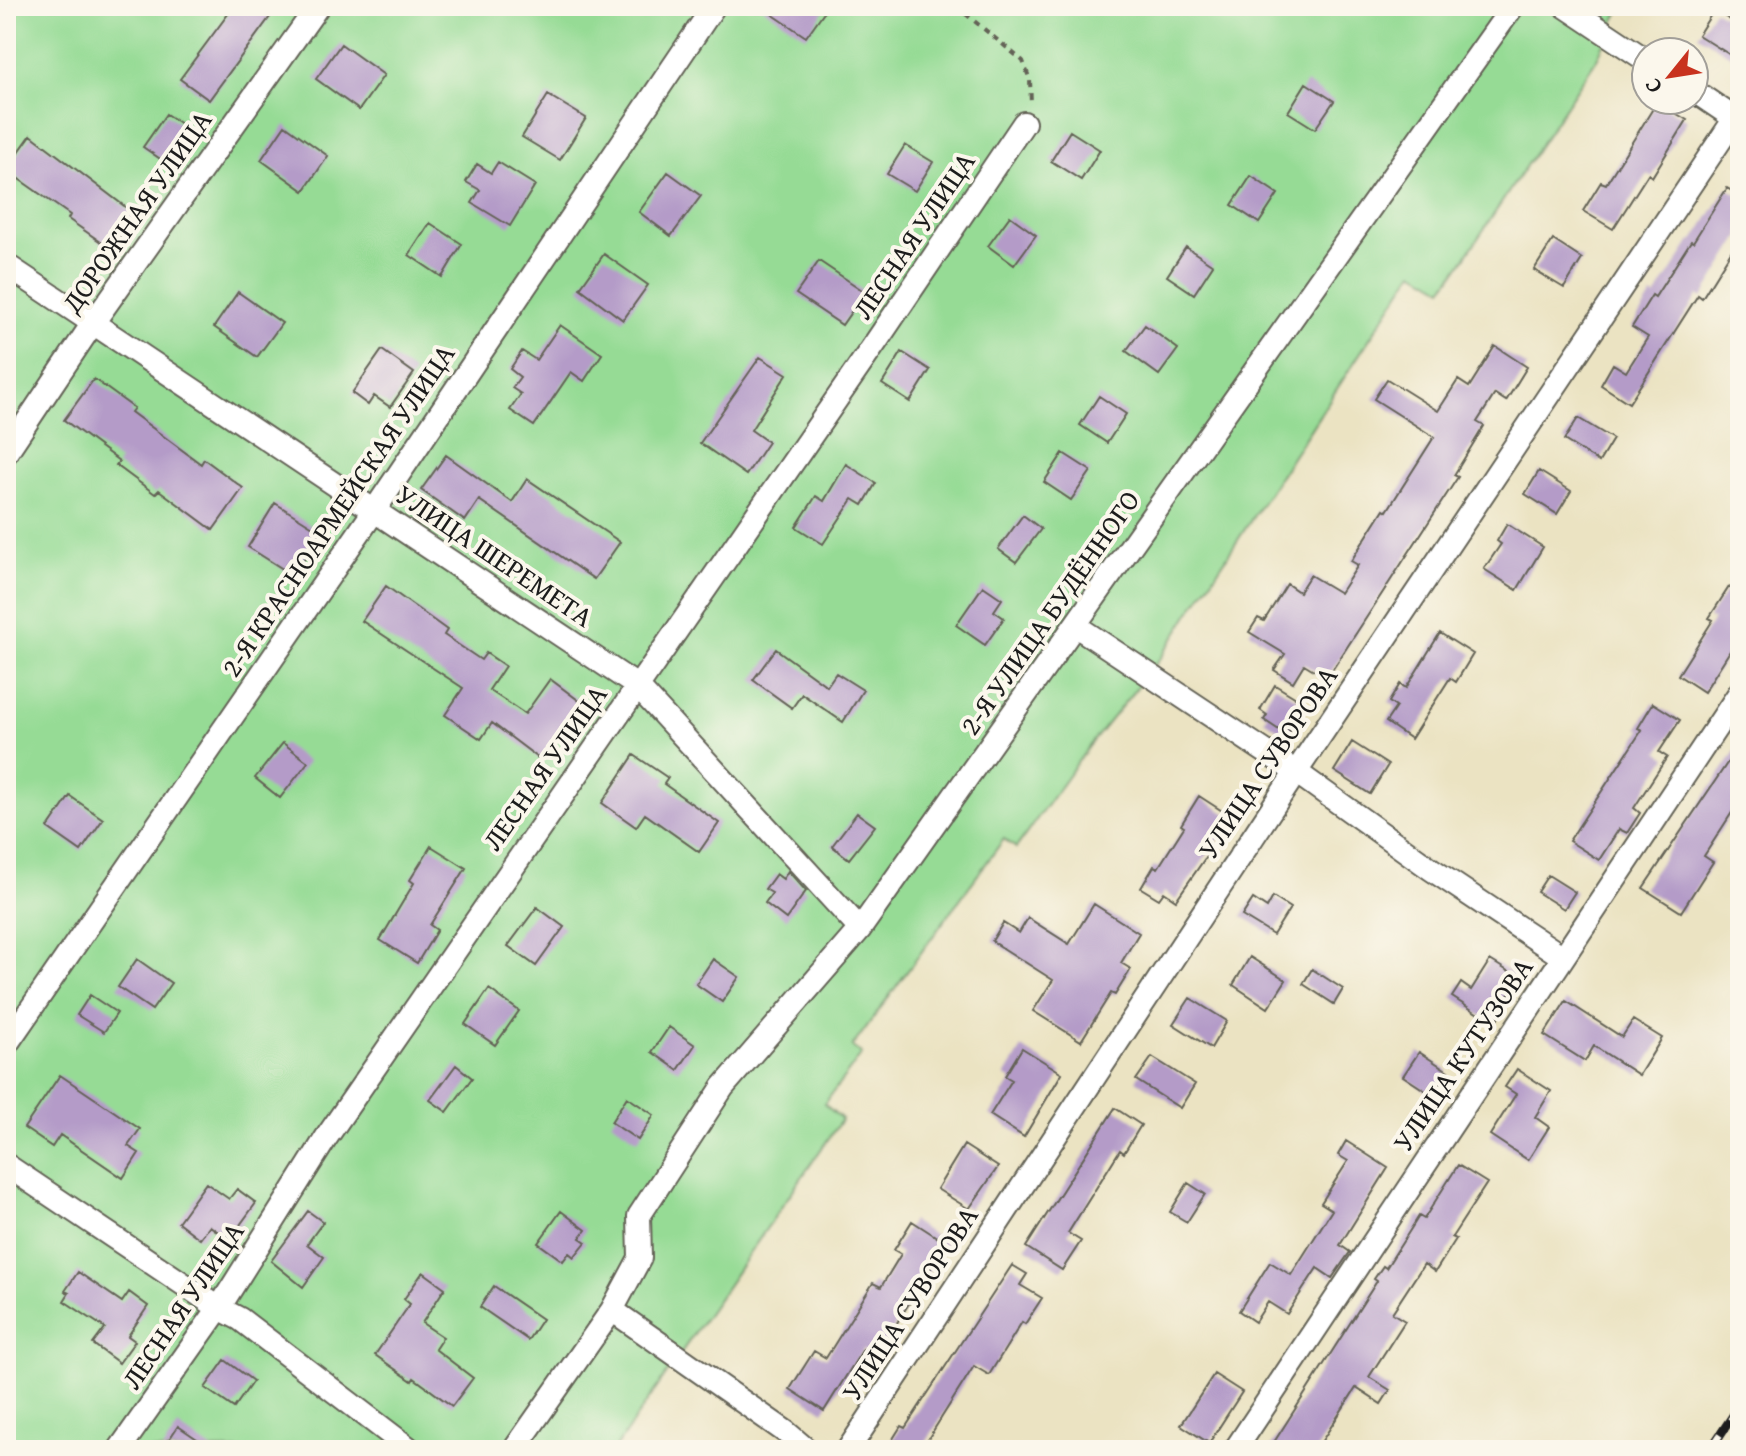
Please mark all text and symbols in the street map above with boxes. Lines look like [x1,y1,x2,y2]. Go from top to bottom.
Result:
north arrow [1630,36,1710,116]
text: С [1636,73,1670,99]
street label: ДОРОЖНАЯ УЛИЦА [50,101,221,321]
street label: ЛЕСНАЯ УЛИЦА [842,143,984,327]
street label: 2-Я КРАСНОАРМЕЙСКАЯ УЛИЦА [210,335,464,685]
street label: УЛИЦА ШЕРЕМЕТА [388,474,602,636]
street label: 2-Я УЛИЦА БУДЁННОГО [949,481,1149,743]
street label: УЛИЦА СУВОРОВА [1187,657,1347,867]
street label: ЛЕСНАЯ УЛИЦА [472,676,616,858]
street label: УЛИЦА КУТУЗОВА [1382,949,1542,1159]
street label: УЛИЦА СУВОРОВА [831,1197,987,1409]
street label: ЛЕСНАЯ УЛИЦА [111,1213,253,1397]

